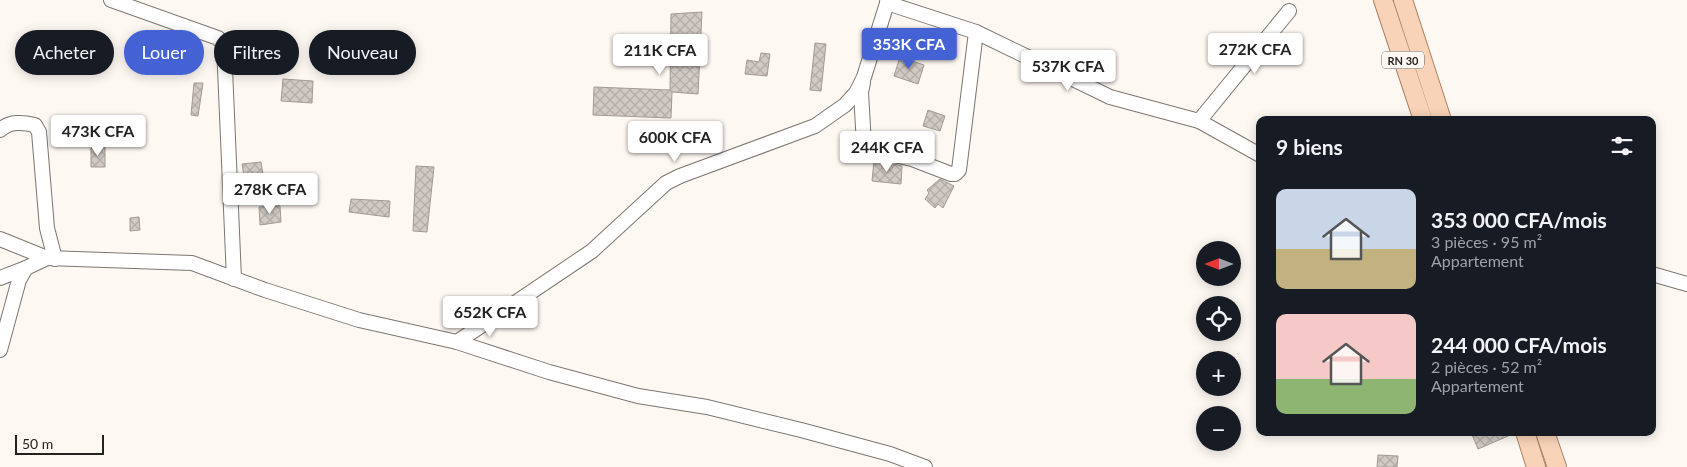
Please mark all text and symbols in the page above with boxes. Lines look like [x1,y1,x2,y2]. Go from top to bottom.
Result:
pin: 353K CFA [857,28,961,70]
chip: Acheter [15,30,114,75]
chip: Louer [124,30,204,75]
chip: Filtres [214,30,299,75]
chip: Nouveau [309,30,416,75]
pin: 272K CFA [1203,32,1307,75]
pin: 211K CFA [608,34,712,76]
text: 353K CFA [873,34,945,53]
text: 272K CFA [1219,39,1291,58]
text: 211K CFA [624,40,696,59]
pin: 537K CFA [1016,49,1120,92]
road number: RN 30 [1382,52,1424,68]
text: 537K CFA [1032,56,1104,75]
pin: 473K CFA [46,114,150,157]
pin: 600K CFA [623,120,727,163]
text: 473K CFA [62,121,134,140]
text: 600K CFA [639,127,711,146]
pin: 244K CFA [835,130,939,173]
icon: filters [1608,132,1636,160]
text: 9 biens [1276,134,1343,159]
text: 244K CFA [851,137,923,156]
pin: 278K CFA [218,172,322,215]
text: 278K CFA [234,179,306,198]
text: 353 000 CFA/mois [1431,207,1607,232]
icon: home [1316,209,1376,269]
text: 3 pièces · 95 m² [1431,232,1542,251]
north arrow [1196,241,1241,286]
map controls [1196,241,1241,451]
text: Appartement [1431,251,1524,270]
pin: 652K CFA [438,296,542,338]
button: locate [1196,296,1241,341]
text: 652K CFA [454,302,526,321]
text: 244 000 CFA/mois [1431,332,1607,357]
icon: home [1316,334,1376,394]
button: + [1196,351,1241,396]
text: 2 pièces · 52 m² [1431,357,1542,376]
text: Appartement [1431,376,1524,395]
button: − [1196,406,1241,451]
scale bar [15,432,104,455]
text: 50 m [22,435,53,452]

